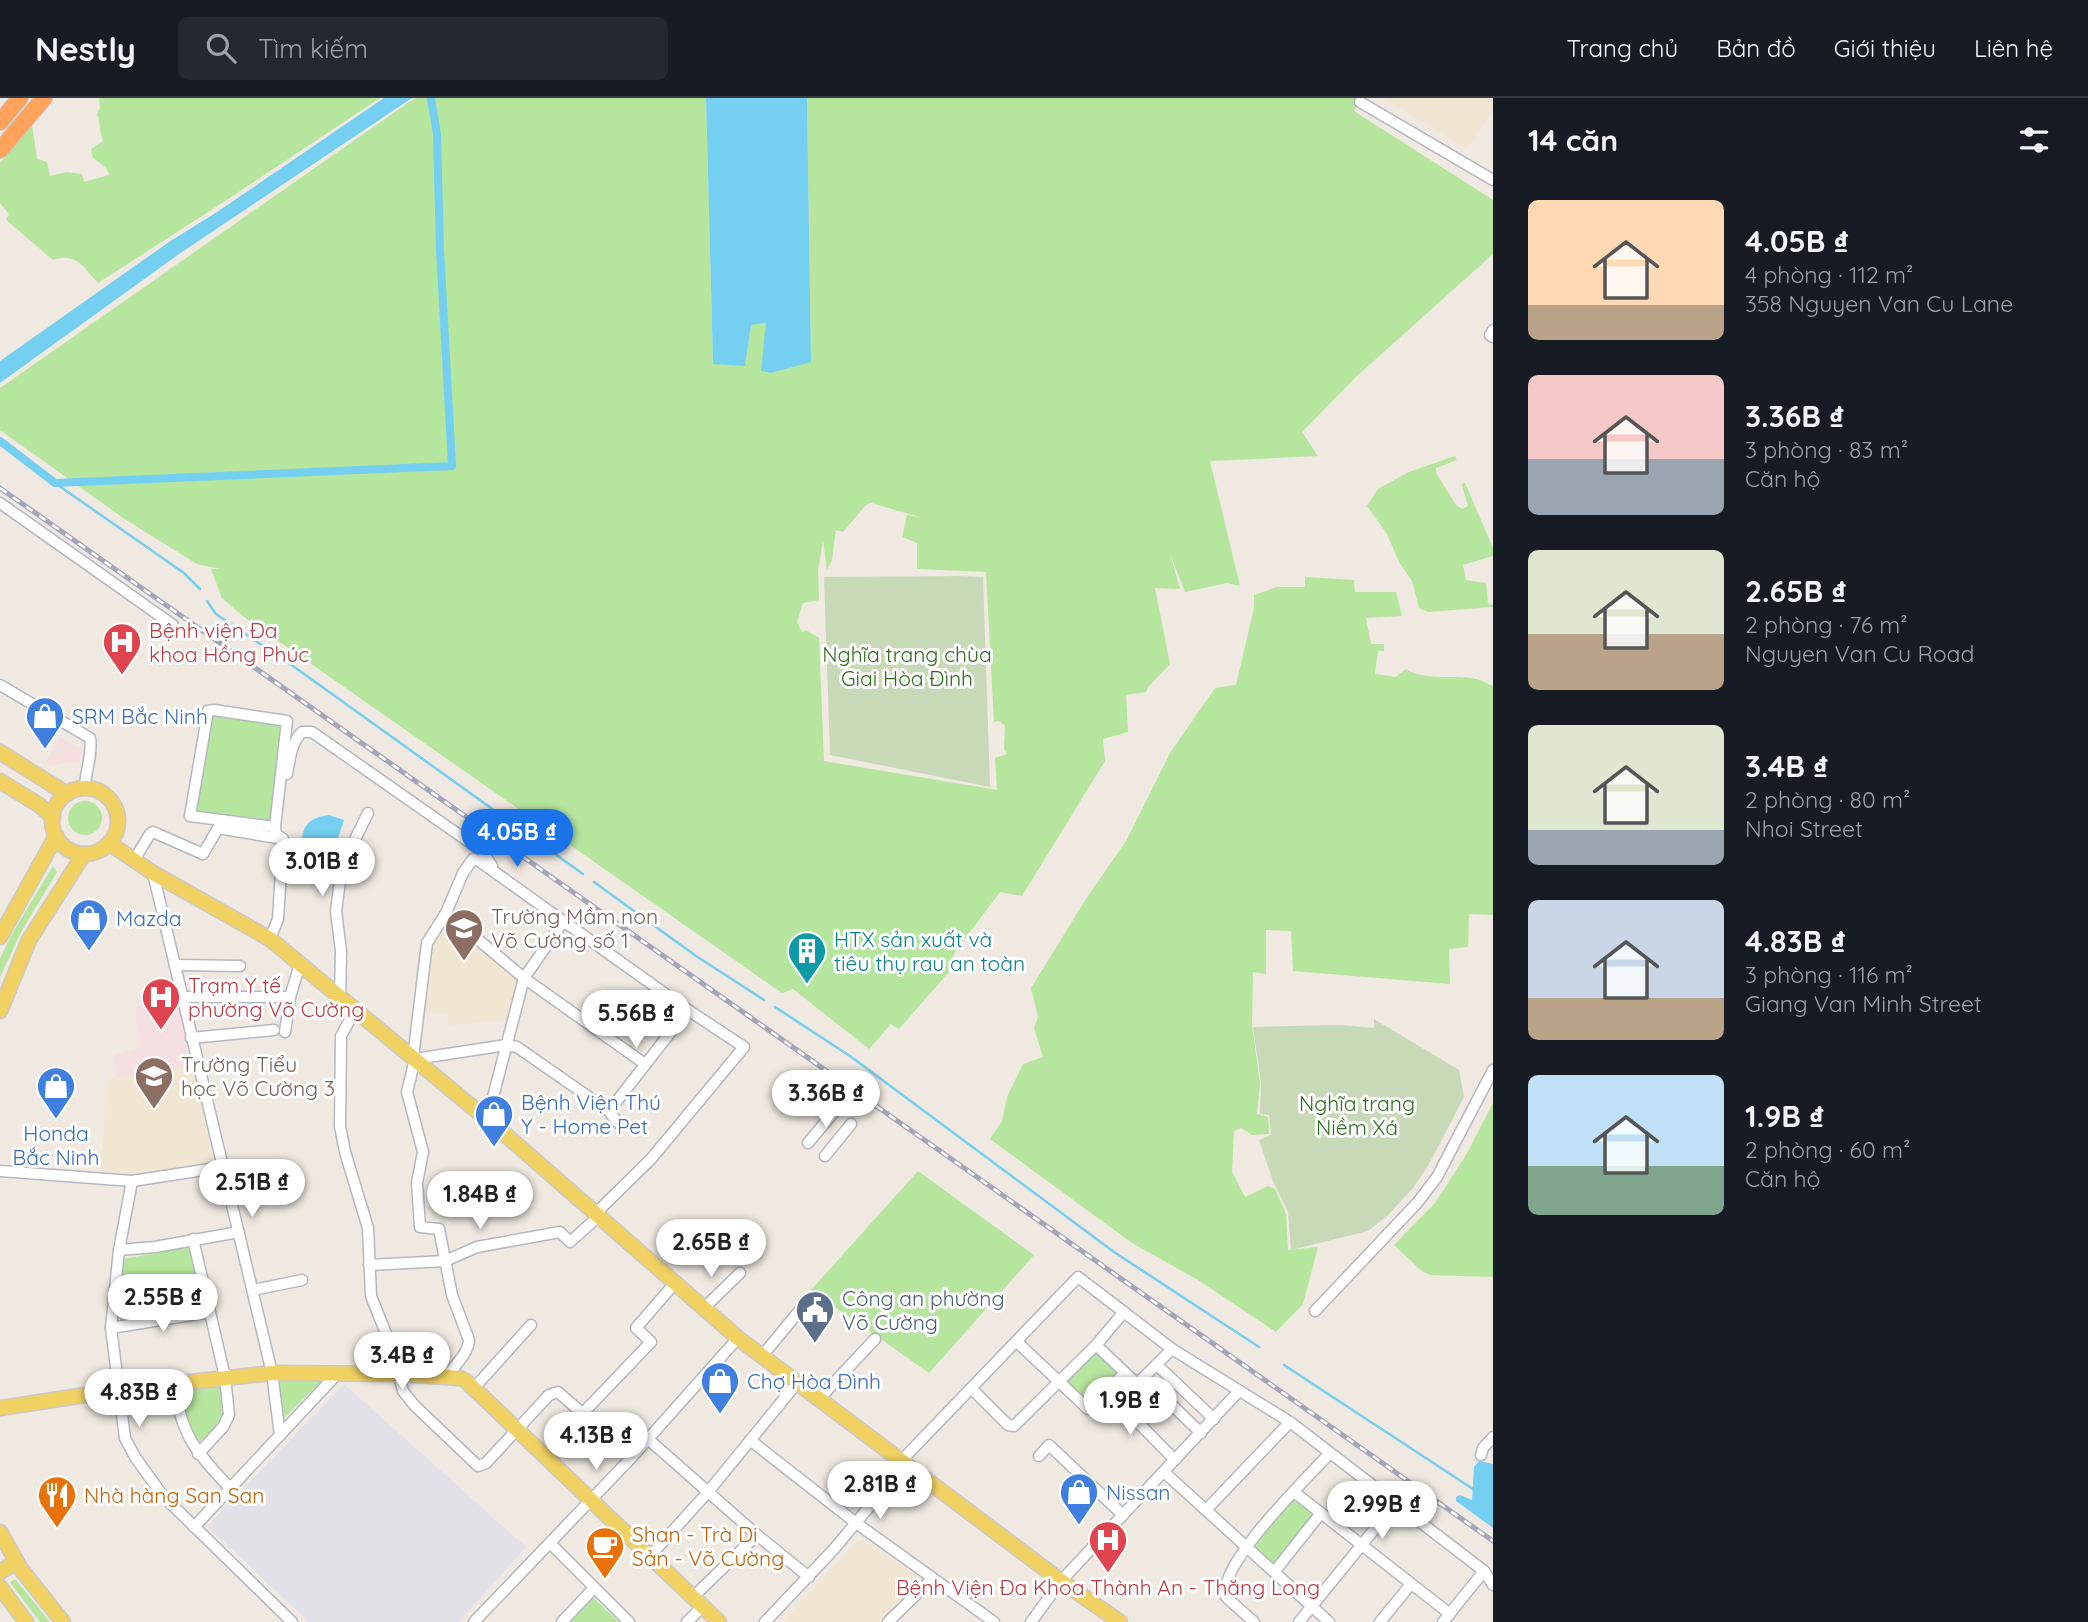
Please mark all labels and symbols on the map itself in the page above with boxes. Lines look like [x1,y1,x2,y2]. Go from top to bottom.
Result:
place label: Bệnh viện Đa khoa Hồng Phúc [149,617,309,667]
hospital icon: Bệnh viện Đa khoa Hồng Phúc [101,621,143,676]
park label: Nghĩa trang chùa Giai Hòa Đình [822,641,992,691]
shop icon: SRM Bắc Ninh [24,695,66,750]
place label: SRM Bắc Ninh [72,703,208,729]
pin: 4.05B ₫ [452,810,582,869]
pin: 3.01B ₫ [257,838,387,898]
shop icon: Mazda [68,897,110,952]
place label: Trường Mầm non Võ Cường số 1 [491,903,658,953]
place label: Mazda [116,905,181,931]
school or university icon: Trường Mầm non Võ Cường số 1 [443,907,485,962]
place label: HTX sản xuất và tiêu thụ rau an toàn [834,926,1025,976]
building icon: HTX sản xuất và tiêu thụ rau an toàn [786,930,828,985]
place label: Trạm Y tế phường Võ Cường [188,972,364,1022]
hospital icon: Trạm Y tế phường Võ Cường [140,976,182,1031]
pin: 5.56B ₫ [571,990,701,1050]
place label: Trường Tiểu học Võ Cường 3 [181,1051,335,1101]
school or university icon: Trường Tiểu học Võ Cường 3 [133,1055,175,1110]
shop icon: Honda Bắc Ninh [35,1065,77,1120]
pin: 3.36B ₫ [761,1070,891,1130]
place label: Bệnh Viện Thú Y - Home Pet [521,1089,661,1139]
park label: Nghĩa trang Niềm Xá [1299,1090,1415,1140]
shop icon: Bệnh Viện Thú Y - Home Pet [473,1093,515,1148]
place label: Honda Bắc Ninh [13,1120,99,1170]
pin: 2.51B ₫ [187,1160,317,1219]
pin: 1.84B ₫ [415,1172,545,1231]
pin: 2.65B ₫ [646,1220,776,1279]
pin: 2.55B ₫ [98,1274,228,1334]
place label: Công an phường Võ Cường [842,1285,1005,1335]
public building icon: Công an phường Võ Cường [794,1289,836,1344]
pin: 3.4B ₫ [345,1332,459,1392]
shop icon: Chợ Hòa Đình [699,1360,741,1415]
place label: Chợ Hòa Đình [747,1368,881,1394]
pin: 4.83B ₫ [74,1370,204,1429]
pin: 1.9B ₫ [1073,1378,1187,1437]
pin: 4.13B ₫ [531,1412,661,1472]
pin: 2.81B ₫ [815,1462,945,1521]
shop icon: Nissan [1058,1471,1100,1526]
restaurant icon: Nhà hàng San San [36,1474,78,1529]
place label: Nissan [1106,1479,1171,1505]
place label: Nhà hàng San San [84,1482,264,1508]
pin: 2.99B ₫ [1317,1482,1447,1541]
hospital icon: Bệnh Viện Đa Khoa Thành An - Thăng Long [1087,1519,1129,1574]
place label: Shan - Trà Di Sản - Võ Cường [632,1521,784,1571]
cafe icon: Shan - Trà Di Sản - Võ Cường [584,1525,626,1580]
place label: Bệnh Viện Đa Khoa Thành An - Thăng Long [896,1574,1320,1600]

